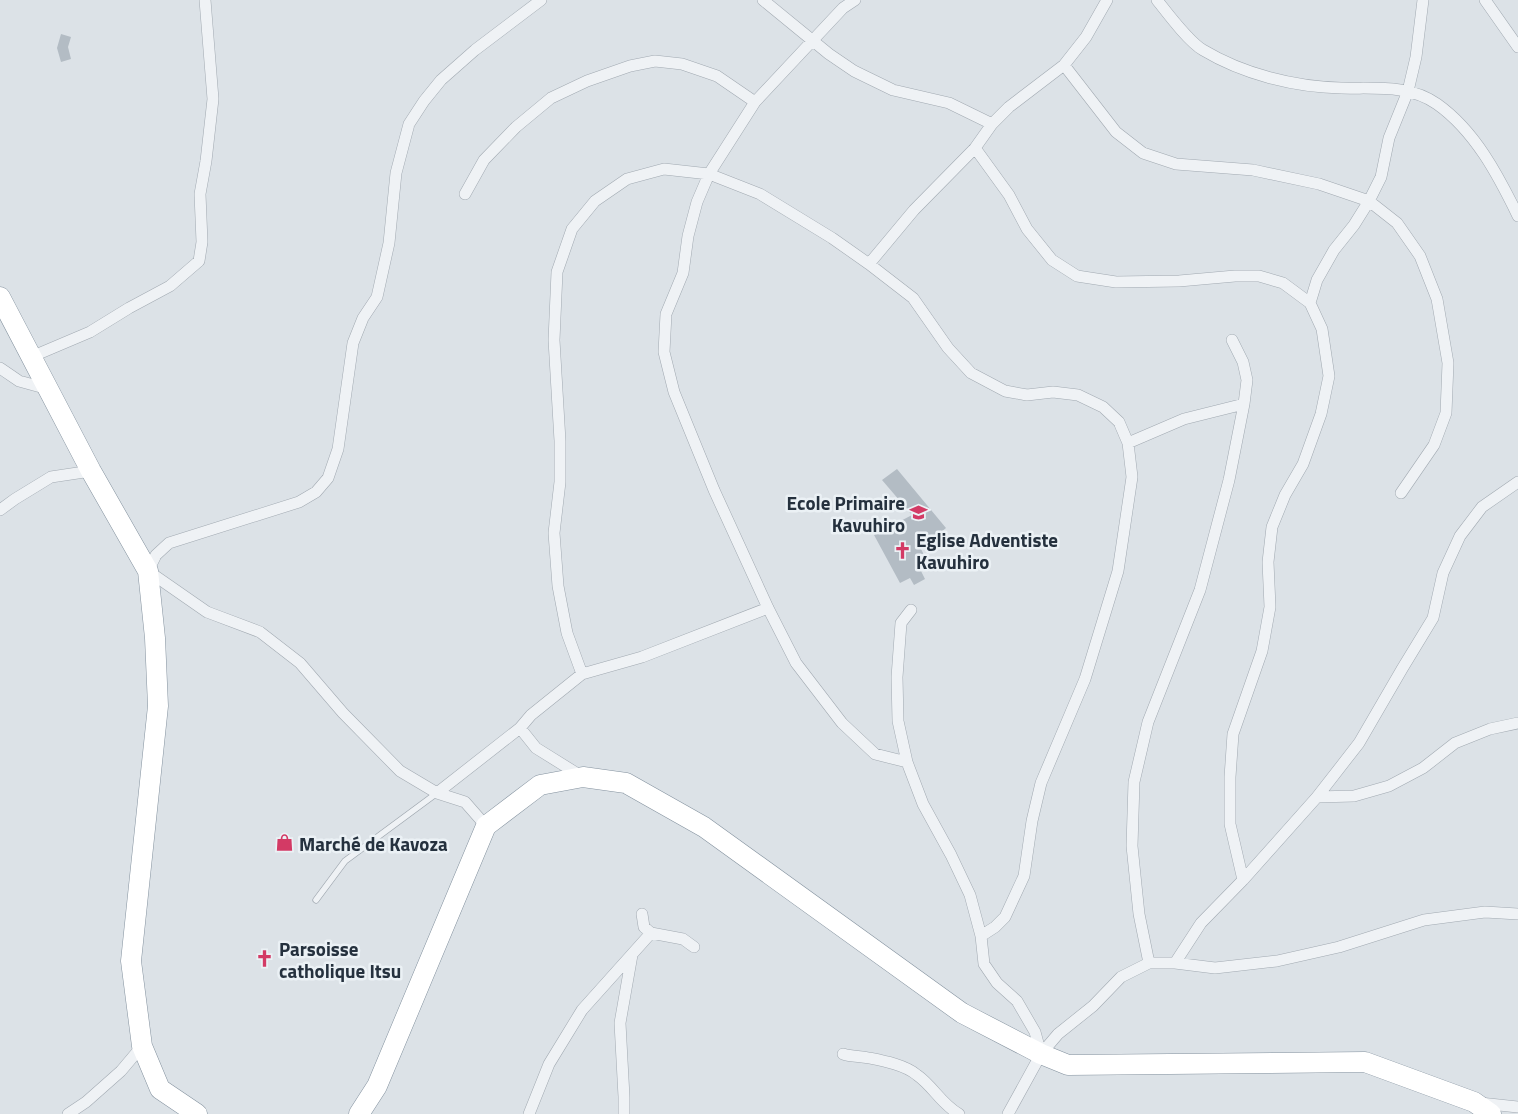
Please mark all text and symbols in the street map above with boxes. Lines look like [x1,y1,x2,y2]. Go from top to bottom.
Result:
place label: Ecole Primaire Kavuhiro [787,488,905,539]
school or university icon: Ecole Primaire Kavuhiro [909,503,929,523]
place label: Eglise Adventiste Kavuhiro [916,525,1058,576]
church icon: Eglise Adventiste Kavuhiro [892,540,912,560]
place label: Marché de Kavoza [299,829,448,858]
shop icon: Marché de Kavoza [275,833,295,853]
place label: Parsoisse catholique Itsu [279,934,401,985]
church icon: Parsoisse catholique Itsu [255,949,275,969]

